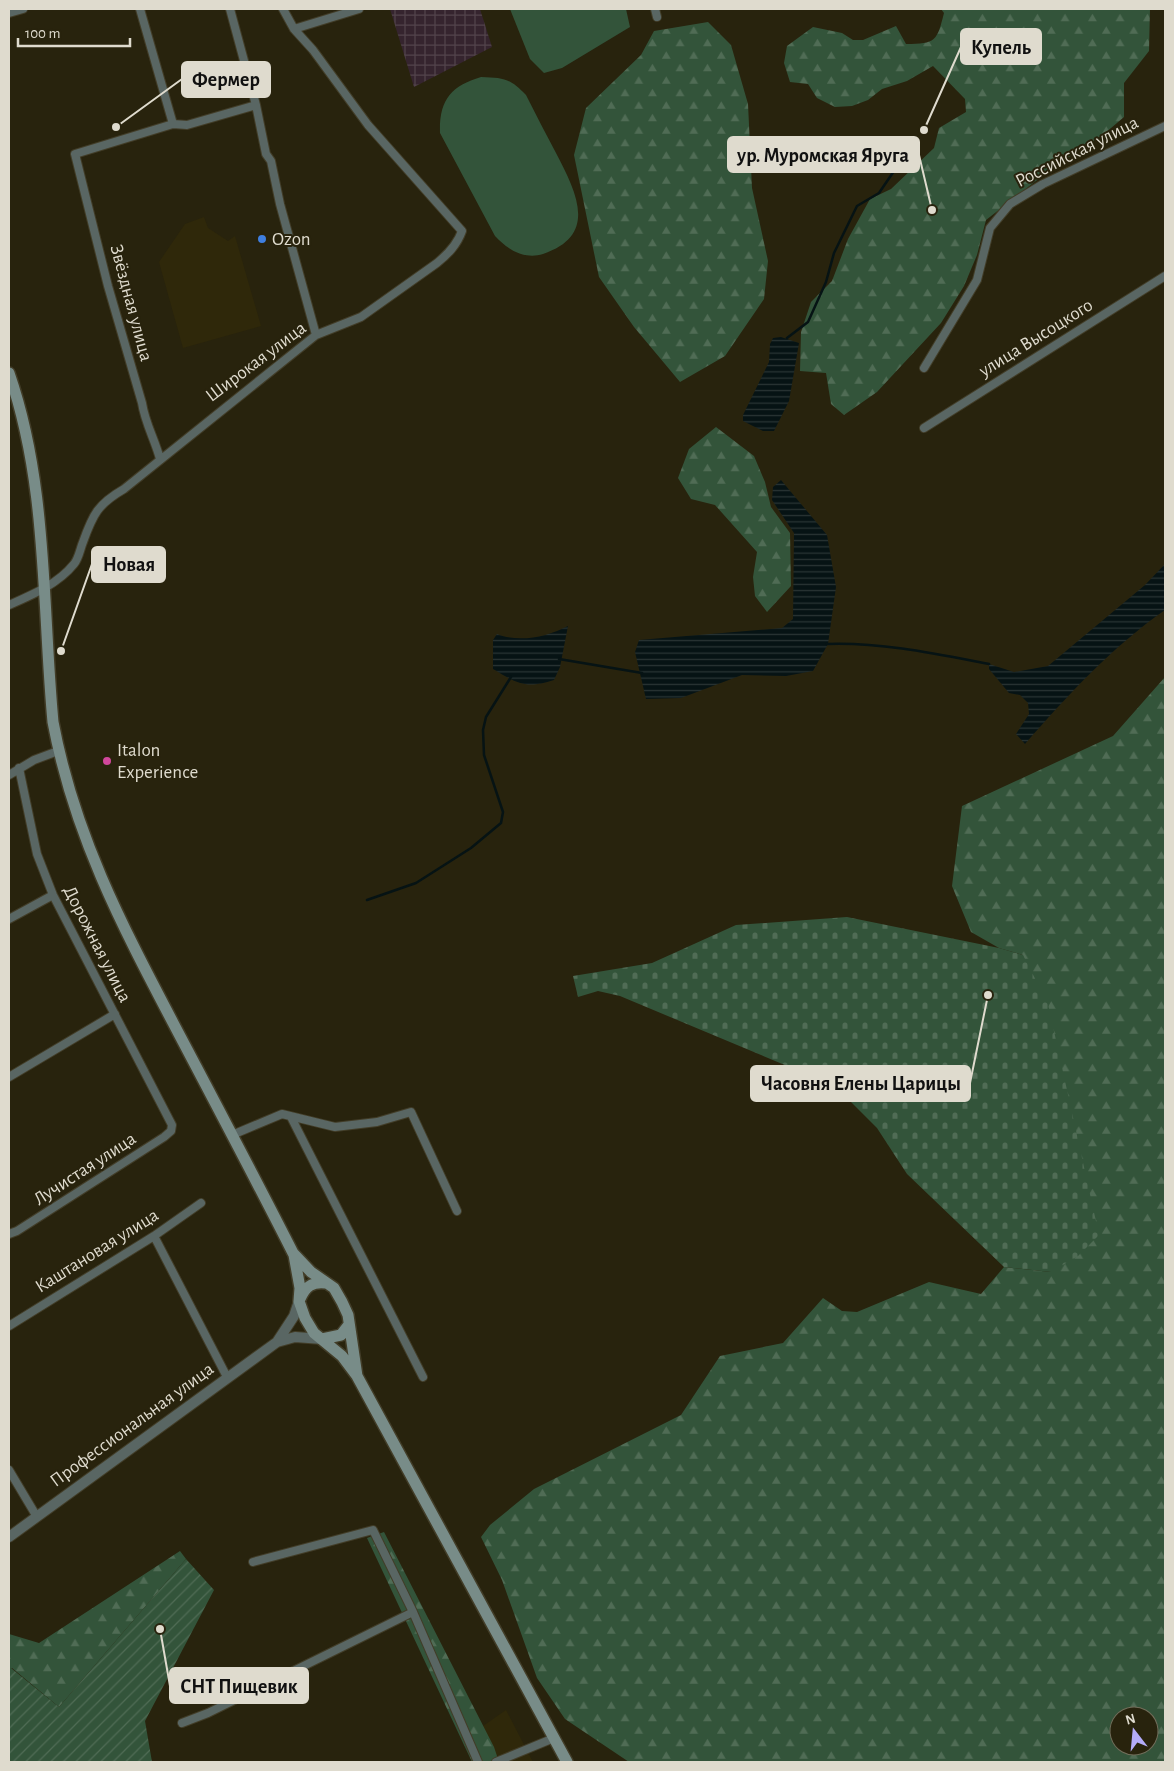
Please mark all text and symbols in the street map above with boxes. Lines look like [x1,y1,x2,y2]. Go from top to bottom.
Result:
scale bar [18,15,130,47]
text: 100 m [25,26,60,41]
callout: Купель [961,29,1041,64]
text: Купель [971,38,1032,58]
callout: Фермер [182,62,270,97]
text: Фермер [192,70,260,90]
street label: Российская улица [1012,113,1142,191]
callout: ур. Муромская Яруга [728,137,919,172]
text: ур. Муромская Яруга [736,146,909,166]
place label: Ozon [272,230,311,249]
marker: Ozon [256,233,268,245]
street label: Звёздная улица [106,243,156,364]
street label: улица Высоцкого [975,295,1096,381]
street label: Широкая улица [202,318,310,406]
callout: Новая [92,547,165,582]
text: Новая [103,555,155,575]
place label: Italon Experience [117,741,198,782]
marker: Italon Experience [101,755,113,767]
street label: Дорожная улица [59,883,135,1006]
callout: Часовня Елены Царицы [751,1066,970,1101]
text: Часовня Елены Царицы [761,1074,961,1094]
street label: Лучистая улица [30,1129,140,1209]
street label: Каштановая улица [32,1205,162,1297]
street label: Профессиональная улица [47,1359,218,1491]
callout: СНТ Пищевик [170,1668,308,1703]
text: СНТ Пищевик [180,1677,298,1697]
north arrow [1109,1706,1159,1756]
text: N [1124,1711,1137,1728]

